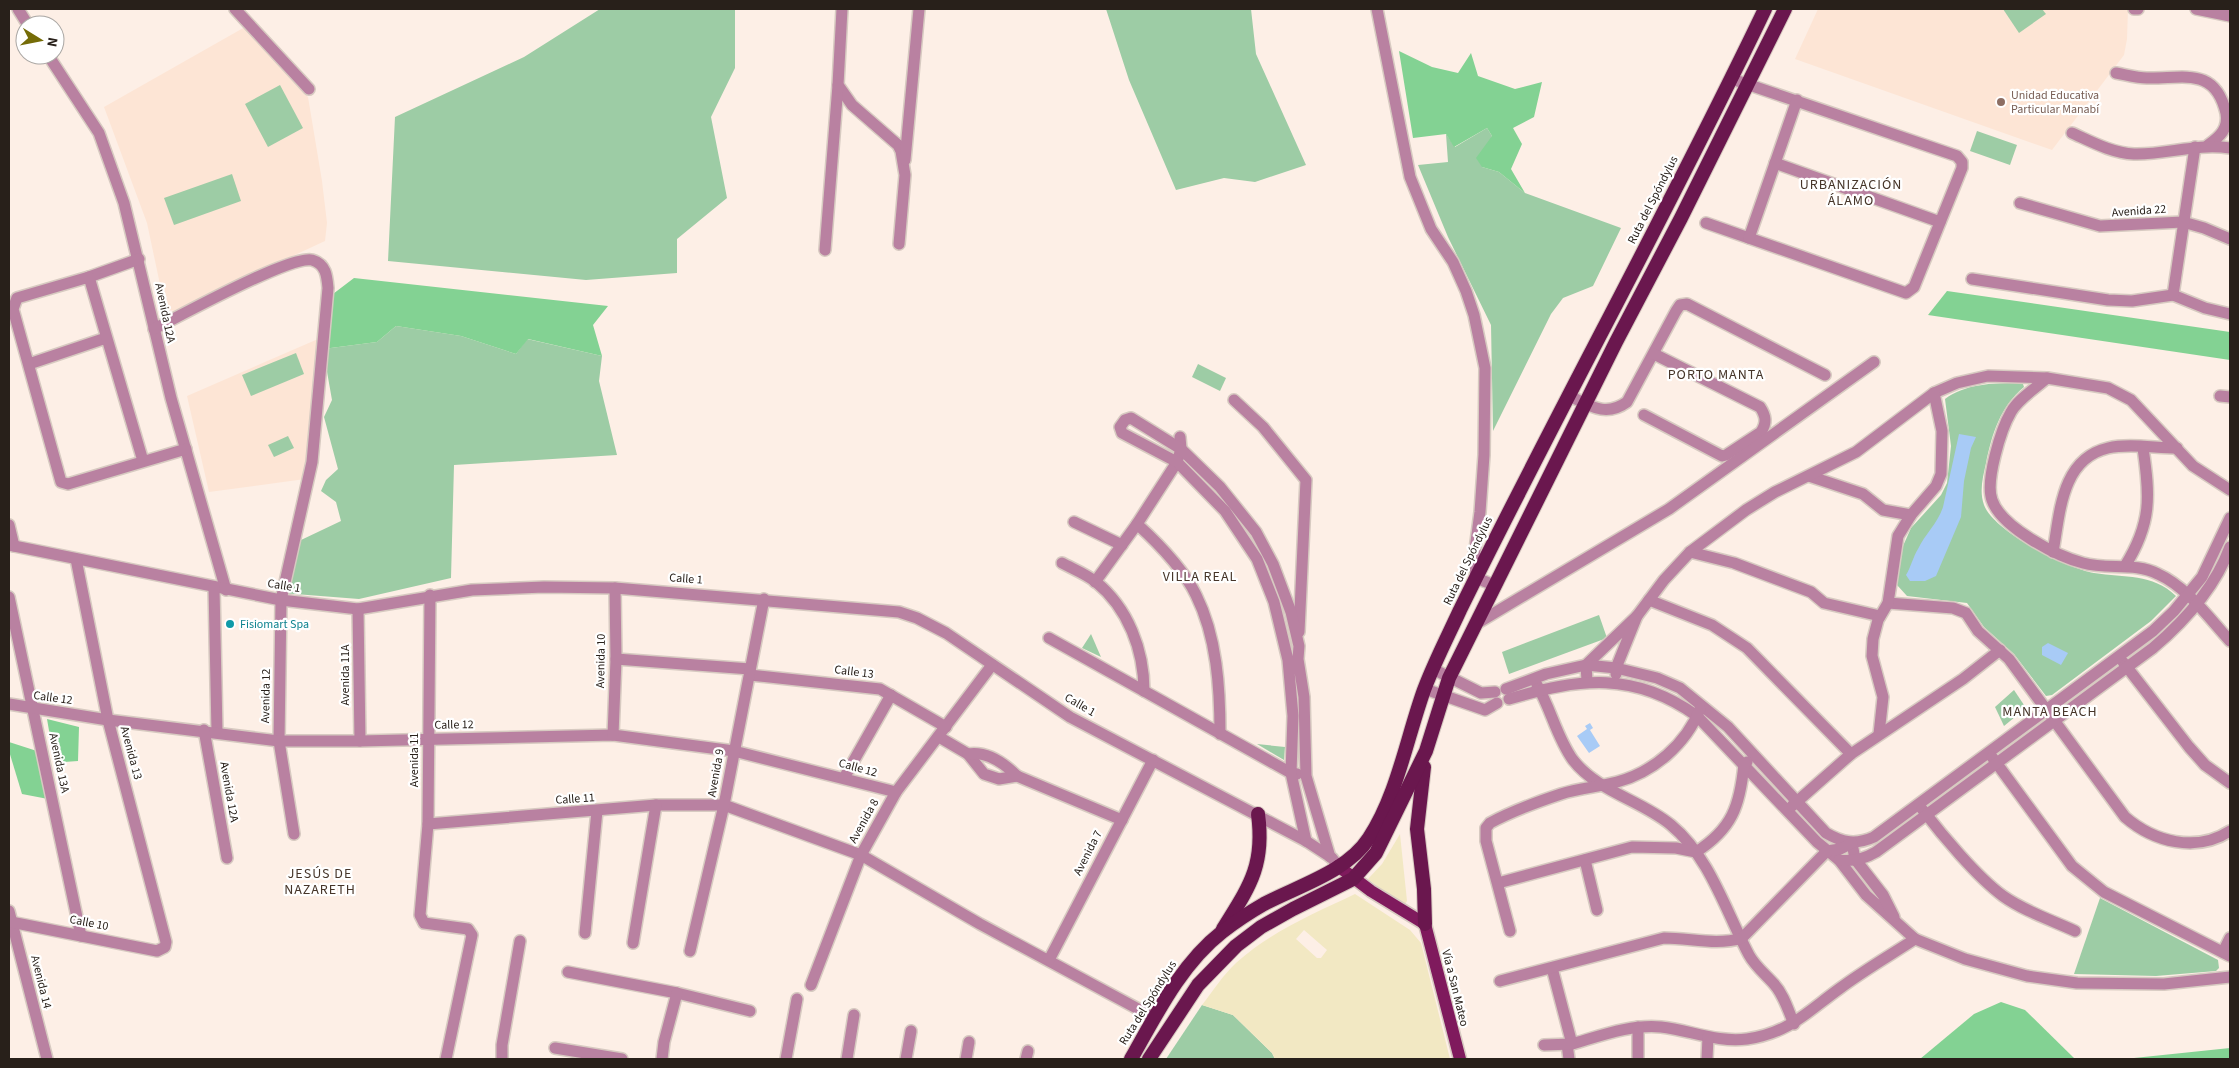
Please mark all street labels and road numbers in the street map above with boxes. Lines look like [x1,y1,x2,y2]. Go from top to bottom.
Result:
street label: Ruta del Spóndylus [1623,153,1683,247]
street label: Avenida 22 [2111,201,2167,221]
street label: Avenida 12A [150,281,180,345]
street label: Ruta del Spóndylus [1439,514,1497,608]
street label: Calle 1 [669,569,703,589]
street label: Calle 1 [266,575,302,597]
street label: Avenida 10 [592,634,610,688]
street label: Avenida 11A [337,644,354,706]
street label: Calle 13 [833,661,875,683]
street label: Avenida 12 [257,669,275,723]
street label: Calle 12 [32,687,74,709]
street label: Calle 1 [1061,689,1099,721]
street label: Calle 12 [434,716,474,734]
street label: Avenida 13 [116,724,146,782]
street label: Avenida 13A [44,731,74,795]
street label: Avenida 11 [406,733,423,787]
street label: Avenida 9 [703,748,729,798]
street label: Calle 12 [837,755,879,781]
street label: Avenida 12A [215,760,243,824]
street label: Calle 11 [555,789,595,809]
street label: Avenida 8 [845,796,883,846]
street label: Avenida 7 [1069,827,1107,878]
street label: Calle 10 [68,911,110,935]
street label: Vía a San Mateo [1437,948,1473,1028]
street label: Avenida 14 [26,954,56,1011]
street label: Ruta del Spóndylus [1115,957,1181,1049]

